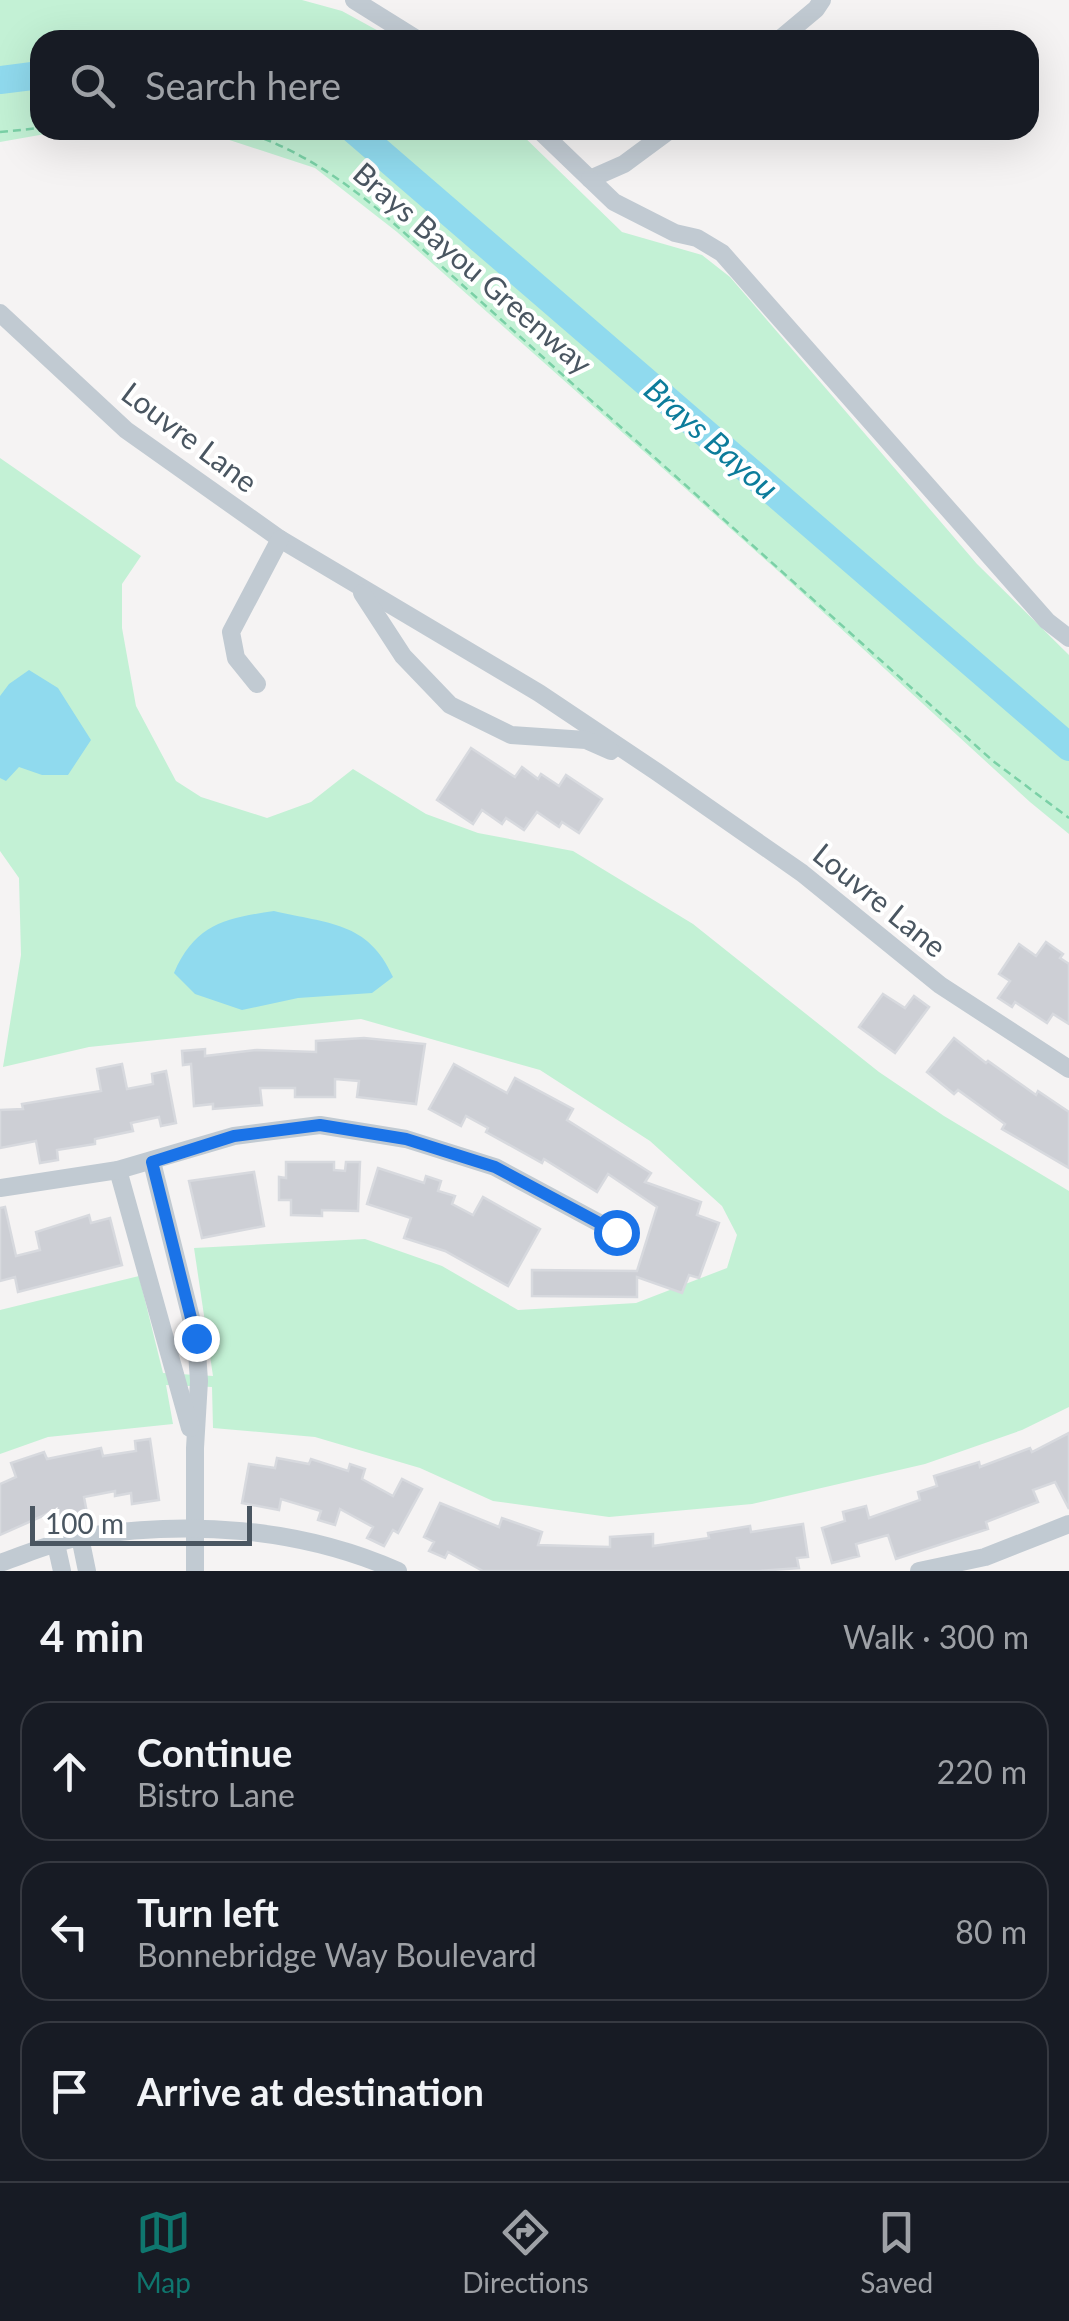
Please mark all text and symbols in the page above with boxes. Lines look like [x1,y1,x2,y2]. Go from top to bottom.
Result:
search box [30,30,1039,140]
icon: search [65,58,120,113]
text: Search here [145,62,341,108]
street label: Brays Bayou Greenway [347,154,600,381]
water label: Brays Bayou [637,369,787,507]
street label: Louvre Lane [115,374,265,499]
street label: Louvre Lane [807,835,954,964]
route start [594,1210,640,1256]
route end [174,1316,220,1362]
scale bar [30,1501,252,1546]
text: 100 m [45,1506,124,1540]
text: 4 min [40,1611,144,1661]
text: Walk · 300 m [843,1617,1029,1656]
text: Continue [137,1729,292,1775]
icon: ahead [42,1744,97,1799]
text: 220 m [937,1752,1027,1791]
text: Bistro Lane [137,1775,295,1814]
text: Turn left [137,1889,279,1935]
icon: left [42,1904,97,1959]
text: 80 m [955,1912,1027,1951]
text: Bonnebridge Way Boulevard [137,1935,537,1974]
icon: arrive [42,2064,97,2119]
text: Arrive at destination [137,2068,484,2114]
tab: Map [136,2205,191,2299]
tab: Directions [462,2205,589,2299]
tab: Saved [860,2205,933,2299]

